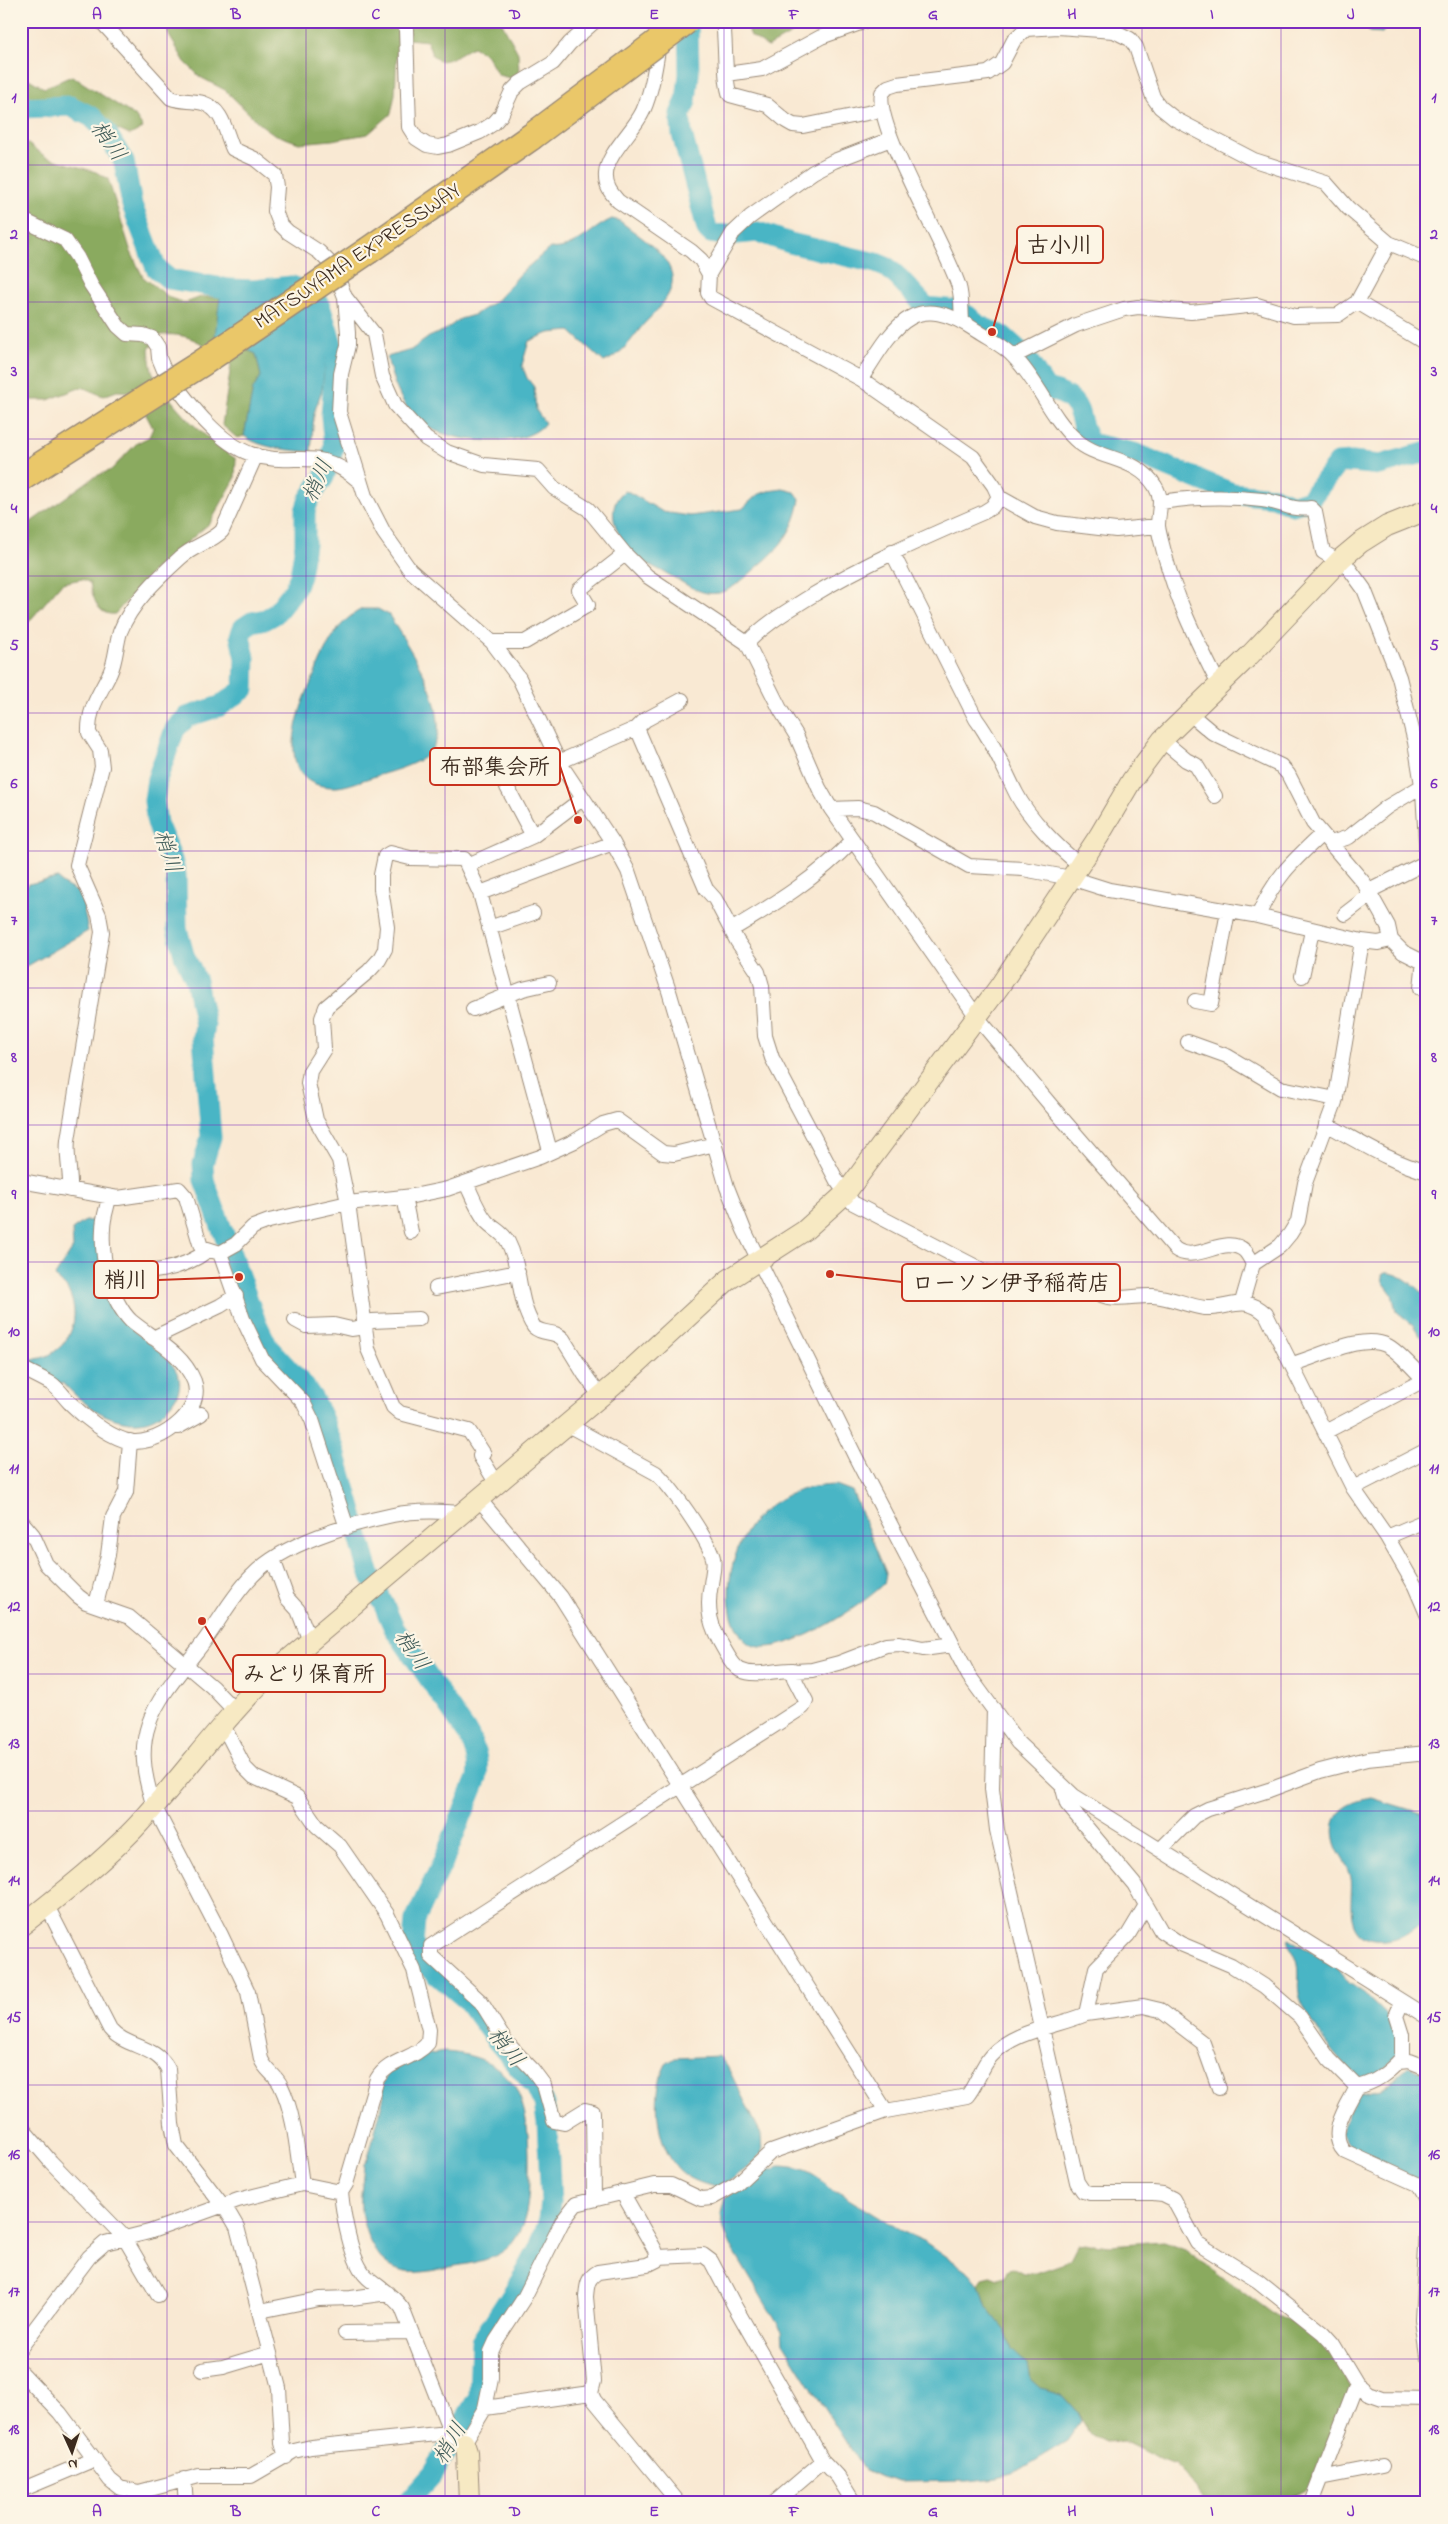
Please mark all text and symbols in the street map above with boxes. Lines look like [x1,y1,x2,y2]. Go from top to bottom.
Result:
text: A [92,3,102,27]
text: B [230,3,242,27]
text: C [372,3,381,27]
text: D [508,3,521,27]
text: E [649,3,659,27]
text: F [788,3,800,27]
text: G [928,3,938,27]
text: H [1067,3,1077,27]
text: I [1210,3,1214,27]
text: J [1347,3,1355,27]
text: 1 [11,86,17,110]
text: 1 [1431,86,1437,110]
water label: 梢川 [81,115,133,169]
street label: MATSUYAMA EXPRESSWAY [249,176,468,338]
text: 2 [9,223,18,247]
text: 2 [1429,223,1438,247]
callout: 古小川 [1017,226,1103,263]
text: 古小川 [1027,231,1093,263]
text: 3 [10,360,18,384]
text: 3 [1430,360,1438,384]
water label: 梢川 [295,454,343,508]
text: 4 [10,497,18,521]
text: 4 [1430,497,1438,521]
text: 5 [9,634,19,658]
text: 5 [1429,634,1439,658]
callout: 布部集会所 [430,748,560,785]
text: 布部集会所 [440,753,550,785]
text: 6 [9,772,18,796]
text: 6 [1429,772,1438,796]
water label: 梢川 [144,826,188,878]
text: 7 [11,909,18,933]
text: 7 [1431,909,1438,933]
text: 8 [10,1046,17,1070]
text: 8 [1430,1046,1437,1070]
text: 9 [11,1183,17,1207]
text: 9 [1431,1183,1437,1207]
callout: 梢川 [94,1261,158,1298]
callout: ローソン伊予稲荷店 [902,1264,1120,1301]
text: 梢川 [104,1266,148,1298]
text: ローソン伊予稲荷店 [912,1269,1110,1301]
text: 10 [8,1320,20,1344]
text: 10 [1428,1320,1440,1344]
text: 11 [9,1457,20,1481]
text: 11 [1429,1457,1440,1481]
text: 12 [7,1595,21,1619]
text: 12 [1427,1595,1441,1619]
water label: 梢川 [385,1624,437,1678]
callout: みどり保育所 [233,1655,385,1692]
text: みどり保育所 [243,1660,375,1692]
text: 13 [8,1732,20,1756]
text: 13 [1428,1732,1440,1756]
text: 14 [8,1869,20,1893]
text: 14 [1428,1869,1440,1893]
text: 15 [7,2006,22,2030]
text: 15 [1427,2006,1442,2030]
water label: 梢川 [479,2021,531,2075]
text: 16 [8,2143,21,2167]
text: 16 [1428,2143,1441,2167]
text: 17 [8,2280,20,2304]
text: 17 [1428,2280,1440,2304]
water label: 梢川 [426,2417,476,2471]
text: 18 [8,2418,20,2442]
text: 18 [1428,2418,1440,2442]
north arrow [48,2426,98,2476]
text: N [67,2453,78,2474]
text: A [92,2500,102,2524]
text: B [230,2500,242,2524]
text: C [372,2500,381,2524]
text: D [508,2500,521,2524]
text: E [649,2500,659,2524]
text: F [788,2500,800,2524]
text: G [928,2500,938,2524]
text: H [1067,2500,1077,2524]
text: I [1210,2500,1214,2524]
text: J [1347,2500,1355,2524]

